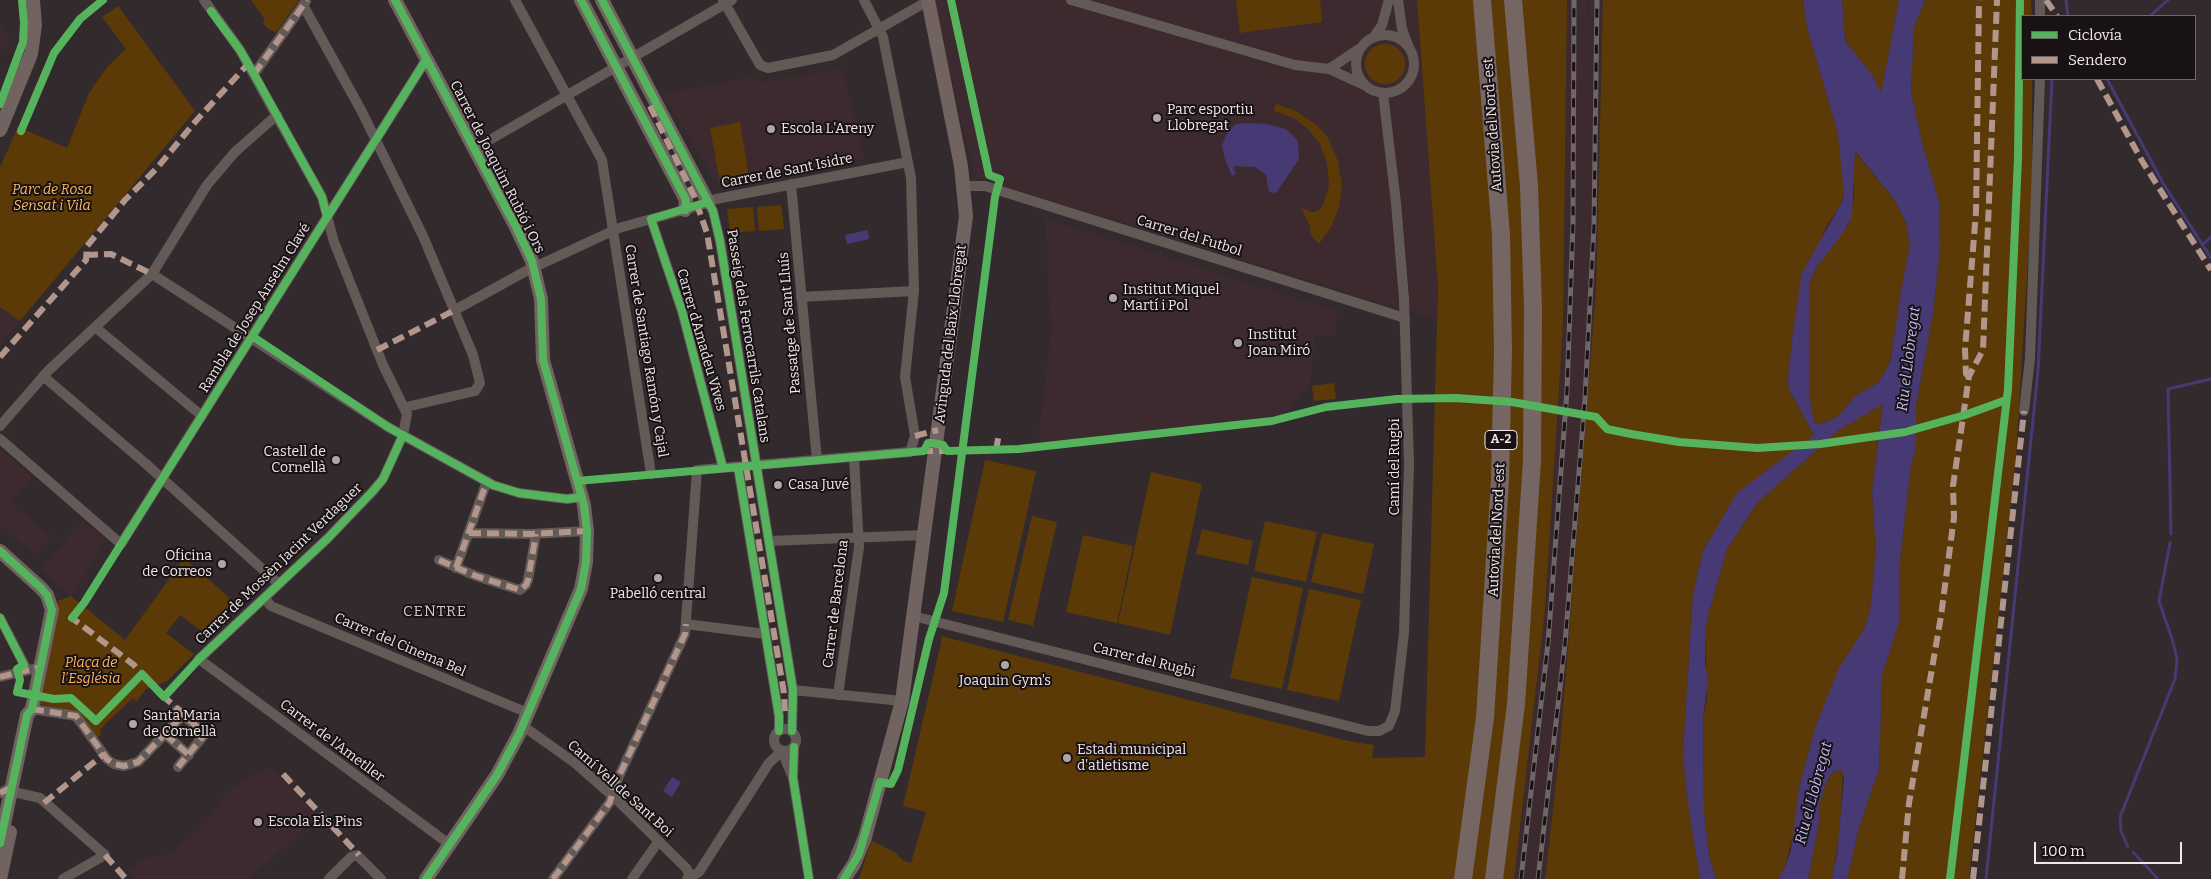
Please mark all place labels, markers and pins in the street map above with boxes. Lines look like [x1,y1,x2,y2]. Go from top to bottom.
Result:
place label: Parc esportiu Llobregat [1167,102,1253,134]
marker: Parc esportiu Llobregat [1151,112,1163,124]
place label: Escola L'Areny [781,121,874,137]
marker: Escola L'Areny [765,123,777,135]
place label: Institut Miquel Martí i Pol [1123,282,1219,314]
marker: Institut Miquel Martí i Pol [1107,292,1119,304]
place label: Institut Joan Miró [1248,327,1310,360]
marker: Institut Joan Miró [1232,337,1244,349]
place label: Castell de Cornellà [264,444,326,477]
marker: Castell de Cornellà [330,454,342,466]
place label: Casa Juvé [788,477,849,493]
marker: Casa Juvé [772,479,784,491]
place label: Oficina de Correos [142,548,212,580]
marker: Oficina de Correos [216,558,228,570]
marker: Pabelló central [652,572,664,584]
place label: Pabelló central [610,586,706,602]
marker: Joaquin Gym's [999,659,1011,671]
place label: Joaquin Gym's [959,673,1051,689]
place label: Santa Maria de Cornellà [143,708,221,740]
marker: Santa Maria de Cornellà [127,718,139,730]
place label: Estadi municipal d'atletisme [1077,742,1186,774]
marker: Estadi municipal d'atletisme [1061,752,1073,764]
place label: Escola Els Pins [268,814,363,830]
marker: Escola Els Pins [252,816,264,828]

